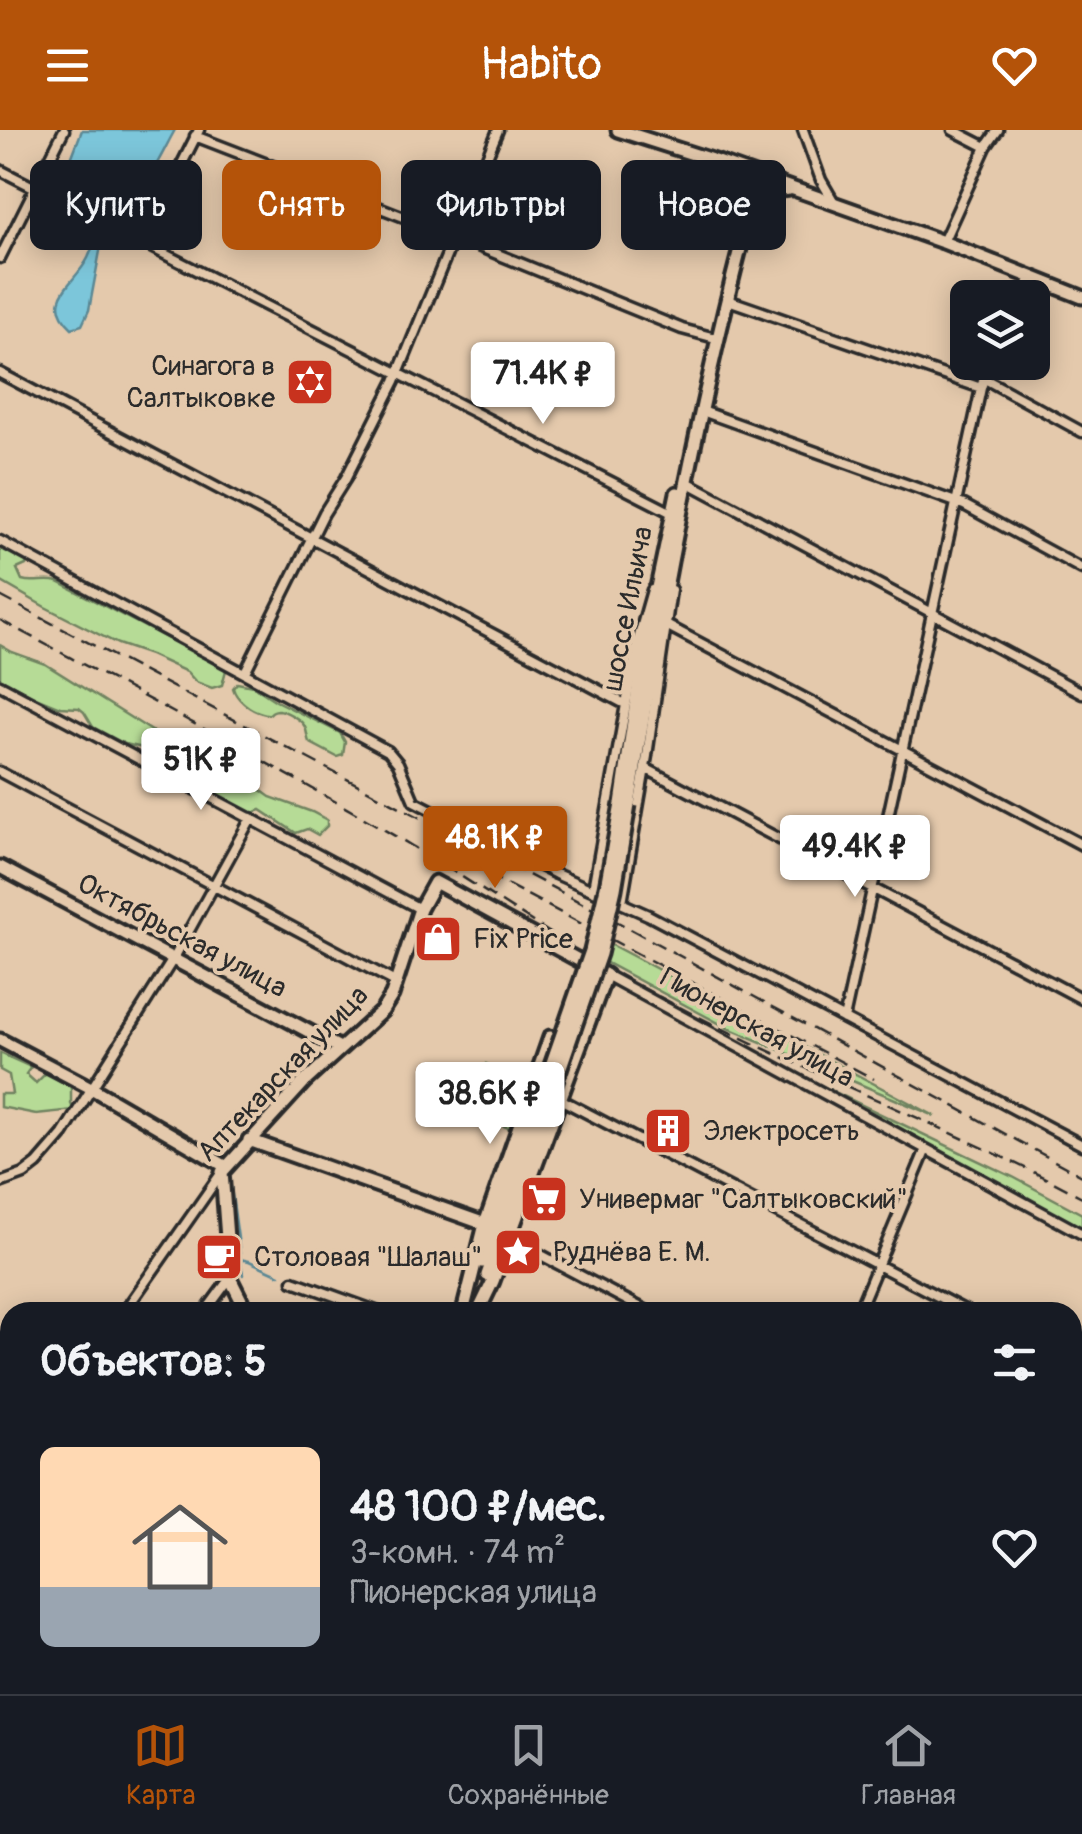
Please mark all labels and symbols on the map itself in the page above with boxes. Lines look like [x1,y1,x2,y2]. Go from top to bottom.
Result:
pin: 71.4K ₽ [451,342,635,427]
place label: Синагога в Салтыковке [126,349,275,416]
synagogue icon: Синагога в Салтыковке [284,356,336,408]
street label: шоссе Ильича [595,524,661,694]
pin: 51K ₽ [131,728,271,813]
pin: 48.1K ₽ [403,806,587,891]
pin: 49.4K ₽ [763,815,947,900]
street label: Октябрьская улица [71,866,293,1006]
shop icon: Fix Price [412,913,464,965]
place label: Fix Price [473,922,573,957]
street label: Пионерская улица [654,960,860,1096]
street label: Аптекарская улица [190,979,376,1169]
pin: 38.6K ₽ [398,1062,582,1147]
building icon: Электросеть [642,1105,694,1157]
place label: Электросеть [703,1114,860,1149]
supermarket icon: Универмаг "Салтыковский" [518,1173,570,1225]
place label: Универмаг "Салтыковский" [579,1182,908,1217]
place icon: Руднёва Е. М. [492,1226,544,1278]
cafe icon: Столовая "Шалаш" [193,1231,245,1283]
place label: Руднёва Е. М. [553,1235,711,1270]
place label: Столовая "Шалаш" [254,1240,482,1275]

